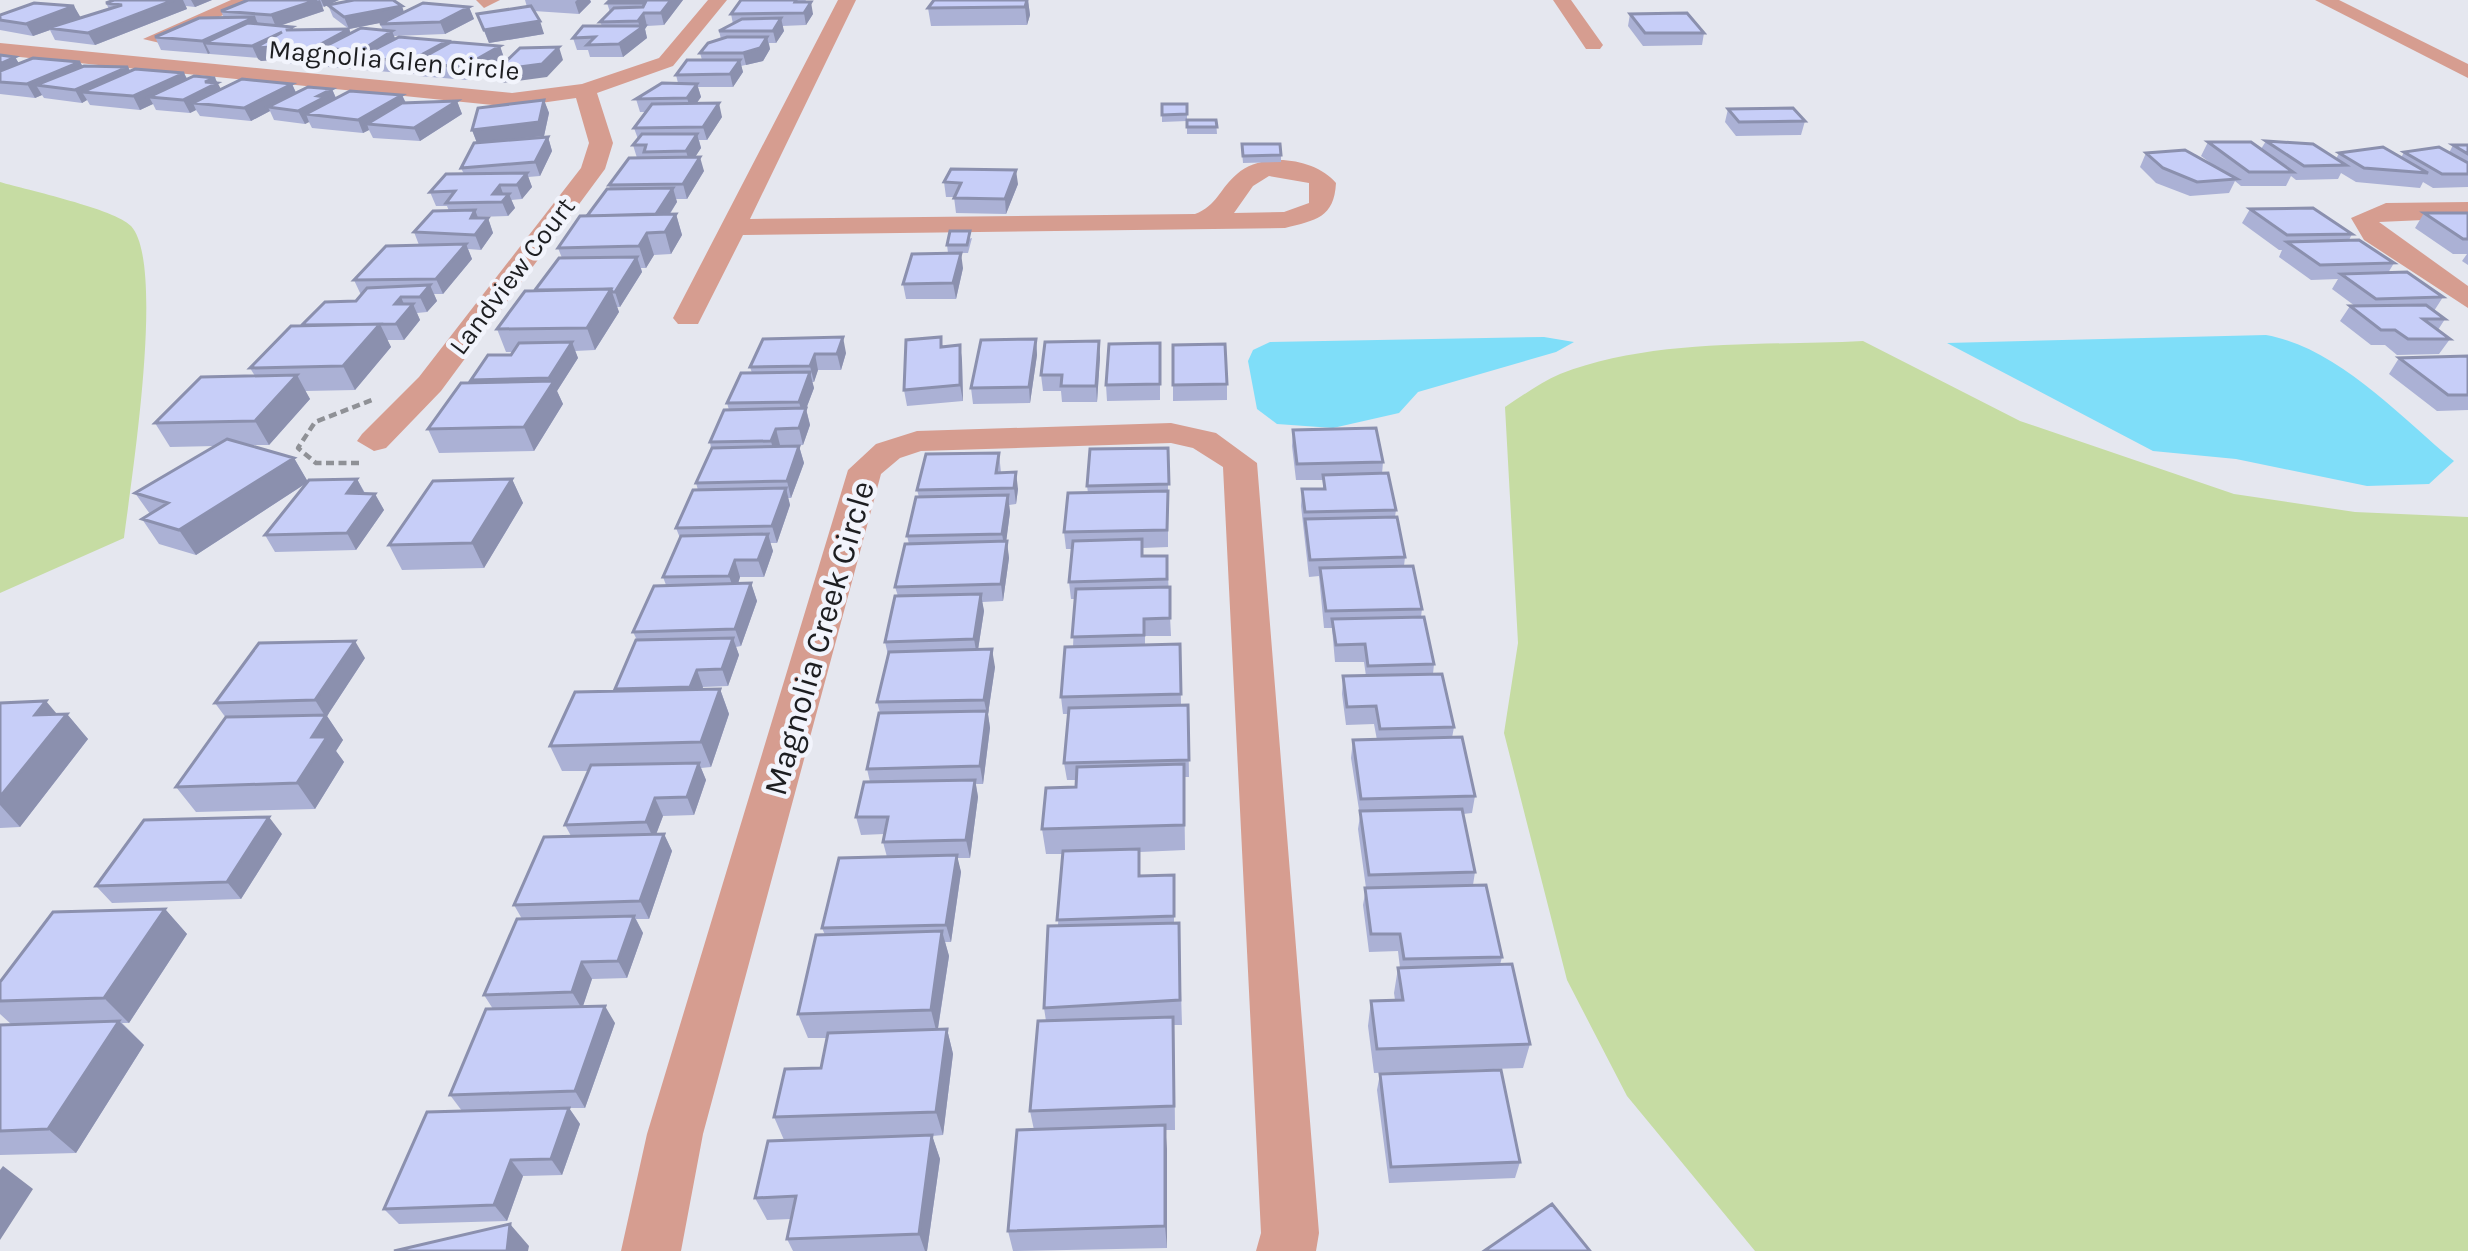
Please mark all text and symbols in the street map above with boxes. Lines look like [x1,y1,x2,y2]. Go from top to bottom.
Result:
street label: Magnolia Glen Circle [267,33,521,87]
street label: Landview Court [442,191,582,361]
street label: Magnolia Creek Circle [756,476,882,800]

